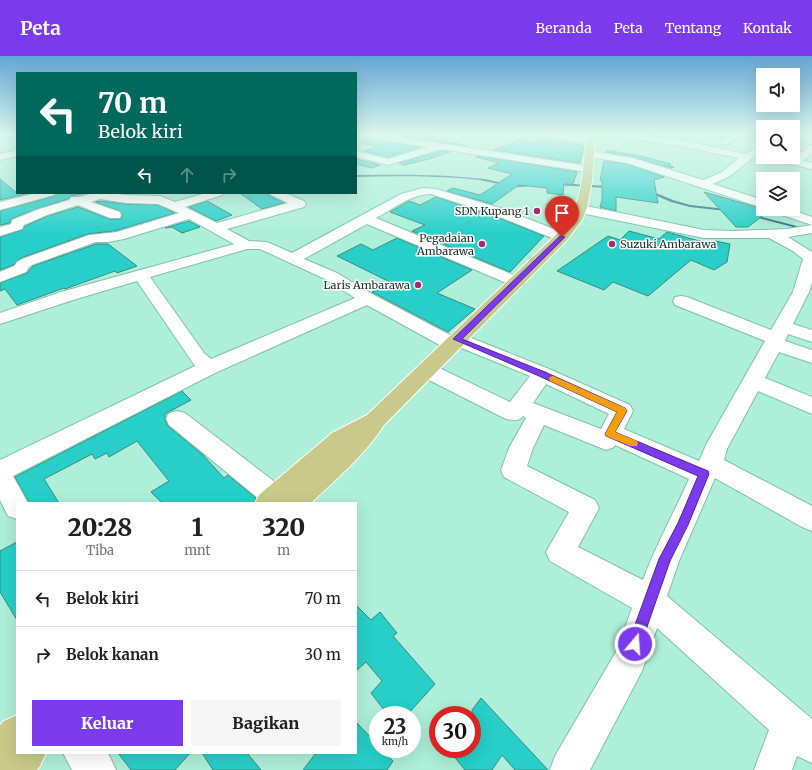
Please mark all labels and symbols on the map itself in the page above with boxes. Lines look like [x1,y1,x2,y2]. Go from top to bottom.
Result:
pin [545,196,579,237]
place label: SDN Kupang 1 [455,204,529,218]
marker: SDN Kupang 1 [532,206,542,216]
place label: Pegadaian Ambarawa [416,231,475,258]
place label: Suzuki Ambarawa [620,237,716,251]
marker: Pegadaian Ambarawa [477,239,487,249]
marker: Suzuki Ambarawa [607,239,617,249]
place label: Laris Ambarawa [323,278,410,292]
marker: Laris Ambarawa [413,280,423,290]
position arrow [614,623,656,665]
speed limit sign: 30 [429,706,481,758]

